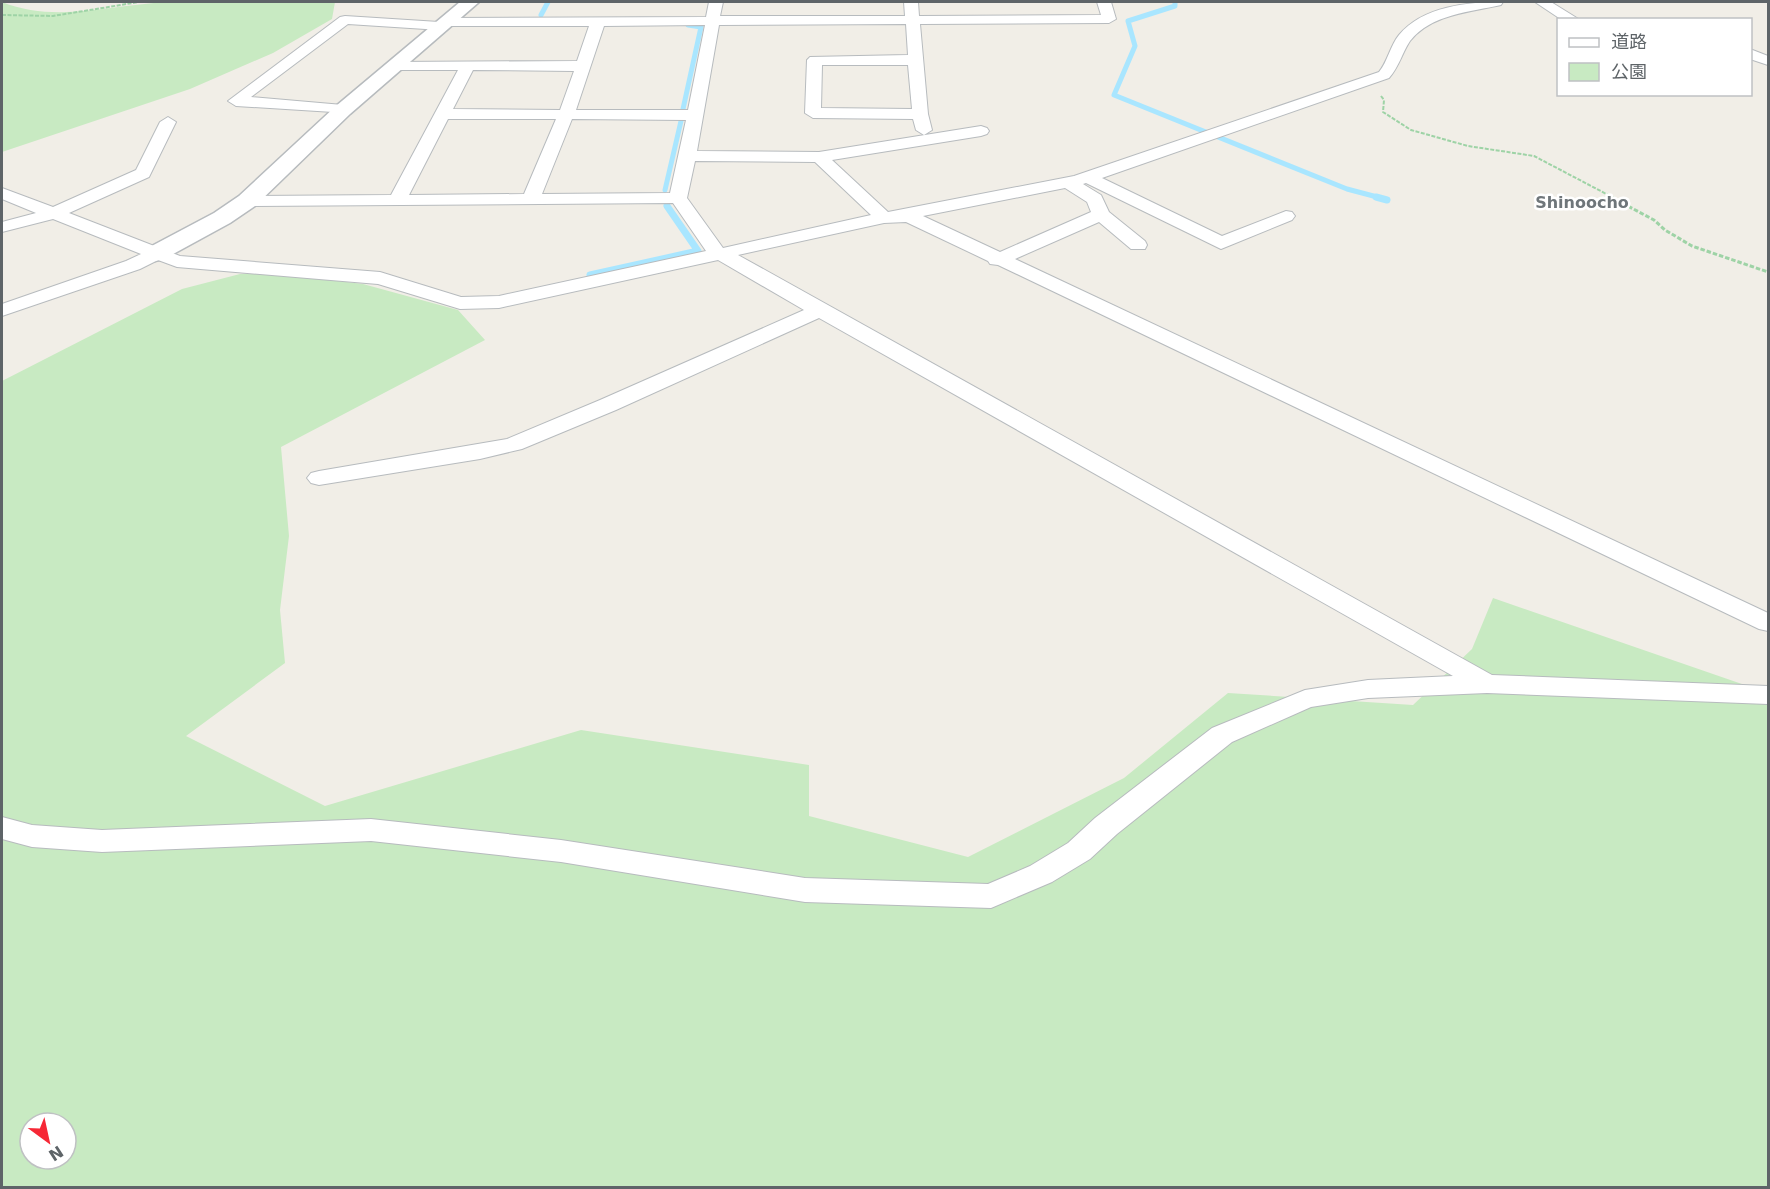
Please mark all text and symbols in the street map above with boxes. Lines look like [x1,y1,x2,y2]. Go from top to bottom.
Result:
legend [1557,18,1752,96]
text: 道路 [1611,31,1647,52]
text: 公園 [1611,61,1647,82]
district label: Shinoocho [1535,193,1629,212]
north arrow [18,1111,78,1171]
text: N [45,1142,67,1165]

